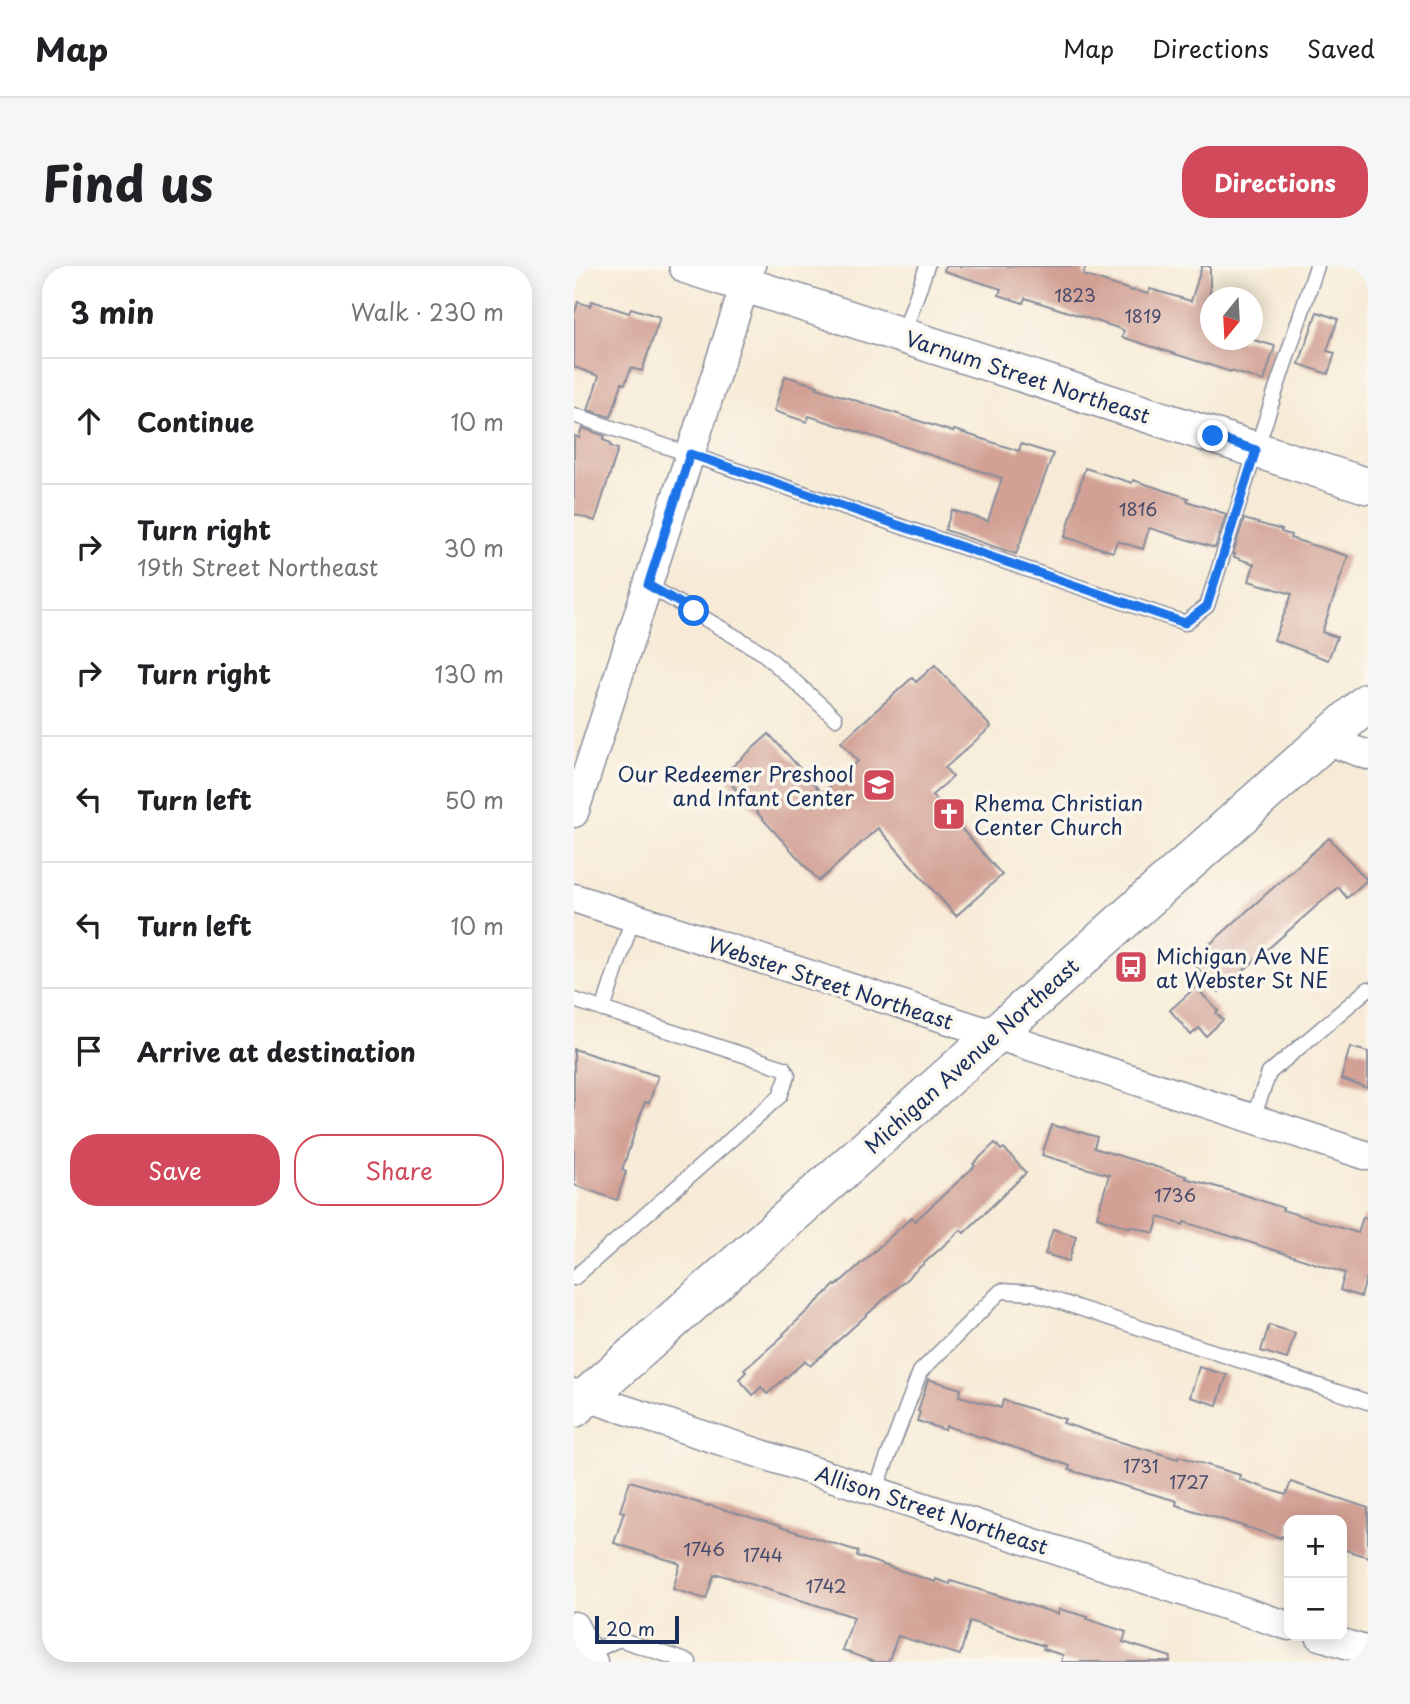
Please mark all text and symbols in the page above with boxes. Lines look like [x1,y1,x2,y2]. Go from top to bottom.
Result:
text: Map [35,23,108,73]
text: Map [1063,30,1114,66]
text: Directions [1152,30,1269,66]
text: Saved [1307,30,1375,66]
text: Find us [42,145,213,219]
button: Directions [1182,146,1368,218]
house number: 1823 [1054,281,1096,308]
north arrow [1200,287,1263,350]
text: 3 min [70,289,155,334]
text: Walk · 230 m [351,294,504,329]
house number: 1819 [1124,302,1162,329]
street label: Varnum Street Northeast [902,321,1154,431]
icon: ahead [70,402,108,440]
text: Continue [137,402,254,441]
text: 10 m [450,404,504,439]
route end [1197,420,1228,451]
house number: 1816 [1119,495,1157,522]
text: Turn right [137,510,271,549]
icon: right [70,528,108,566]
text: 30 m [443,530,504,565]
text: 19th Street Northeast [137,549,378,584]
route start [678,595,709,626]
icon: right [70,654,108,692]
text: Turn right [137,654,271,693]
text: 130 m [434,656,504,691]
place label: Our Redeemer Preshool and Infant Center [617,757,854,813]
school or university icon: Our Redeemer Preshool and Infant Center [860,766,898,804]
icon: left [70,780,108,818]
text: Turn left [137,780,252,819]
text: 50 m [444,782,504,817]
place label: Rhema Christian Center Church [974,786,1143,842]
church icon: Rhema Christian Center Church [930,795,968,833]
icon: left [70,906,108,944]
text: Turn left [137,906,252,945]
text: 10 m [450,908,504,943]
street label: Webster Street Northeast [704,927,958,1037]
place label: Michigan Ave NE at Webster St NE [1156,939,1330,995]
bus stop icon: Michigan Ave NE at Webster St NE [1112,948,1150,986]
street label: Michigan Avenue Northeast [857,950,1085,1160]
icon: arrive [70,1032,108,1070]
text: Arrive at destination [137,1032,416,1071]
button: Save [70,1134,280,1206]
button: Share [294,1134,504,1206]
house number: 1736 [1154,1181,1196,1208]
house number: 1731 [1123,1452,1159,1479]
street label: Allison Street Northeast [812,1456,1052,1562]
house number: 1727 [1169,1468,1209,1495]
map controls [1284,1515,1347,1641]
button: + [1284,1515,1347,1578]
house number: 1746 [683,1535,725,1562]
house number: 1744 [743,1541,783,1568]
house number: 1742 [805,1572,847,1599]
button: − [1284,1578,1347,1641]
scale bar [595,1613,679,1645]
text: 20 m [606,1614,655,1642]

